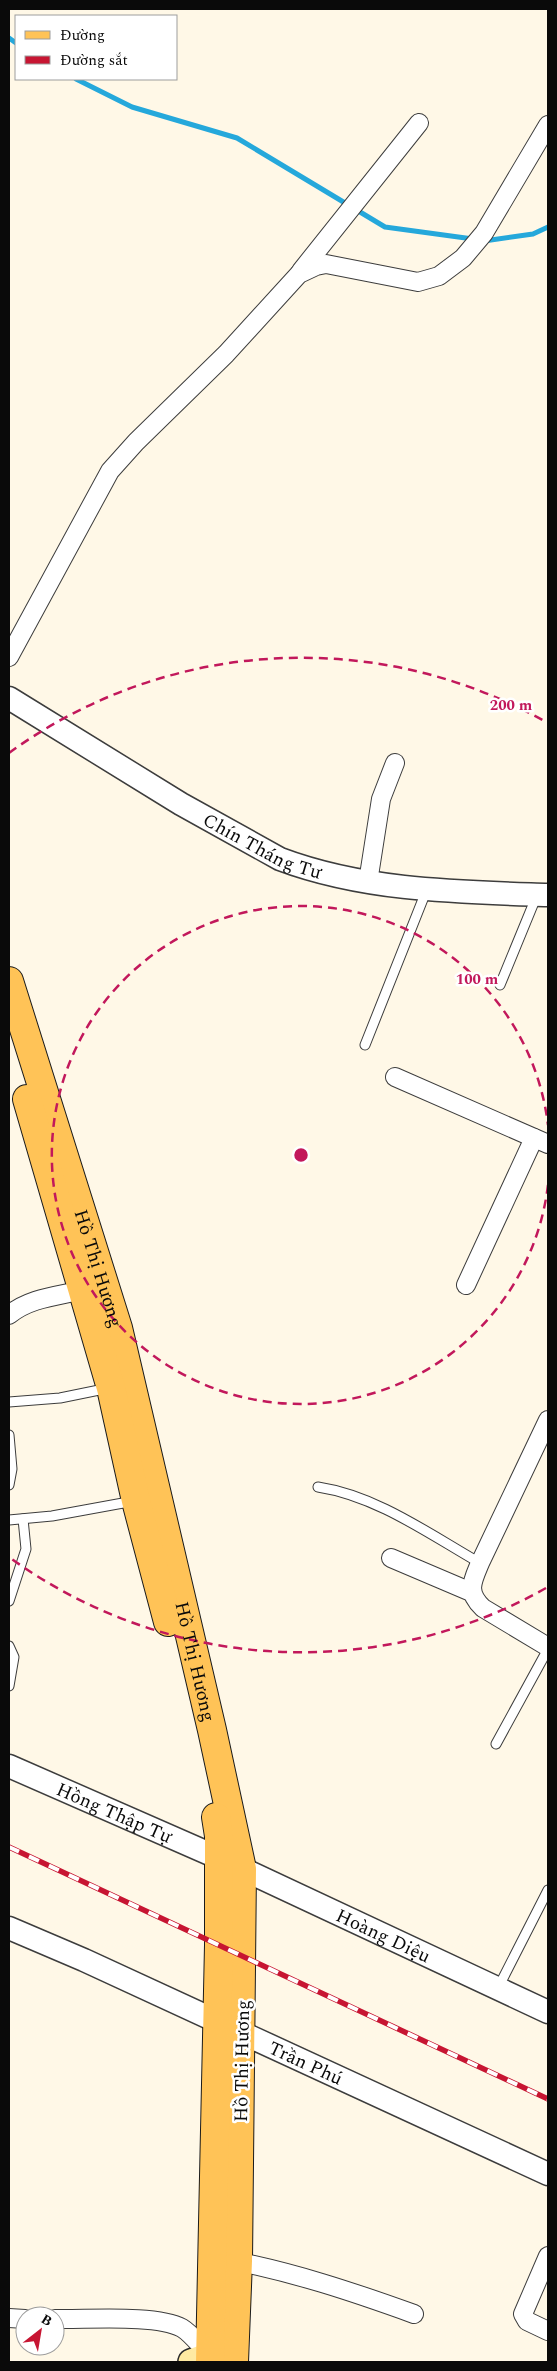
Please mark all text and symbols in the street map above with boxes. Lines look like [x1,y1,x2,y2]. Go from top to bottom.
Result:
legend [15,15,178,80]
text: Đường [60,24,105,47]
text: Đường sắt [60,49,128,72]
text: 200 m [490,694,533,717]
street label: Chín Tháng Tư [197,806,326,888]
text: 100 m [456,968,499,991]
centre of rings [292,1146,310,1164]
street label: Hồ Thị Hương [66,1206,130,1331]
street label: Hồ Thị Hương [166,1599,223,1725]
street label: Hồng Thập Tự [51,1775,177,1852]
street label: Hoàng Diệu [331,1902,435,1971]
street label: Hồ Thị Hương [227,2000,258,2123]
street label: Trần Phú [263,2034,348,2094]
north arrow [15,2306,65,2356]
text: B [37,2309,56,2332]

